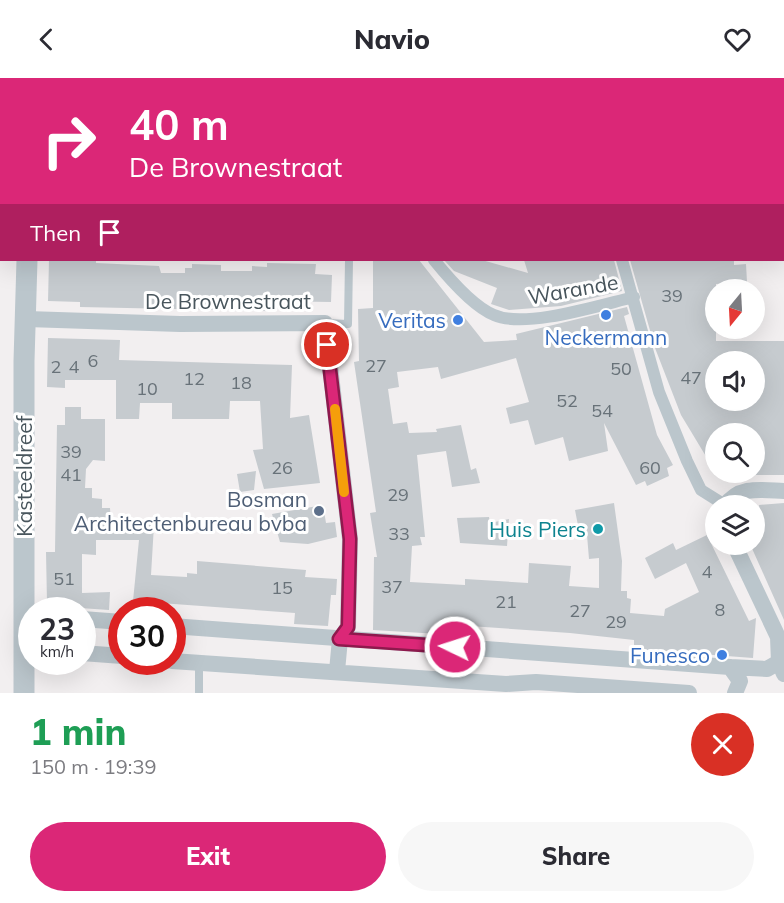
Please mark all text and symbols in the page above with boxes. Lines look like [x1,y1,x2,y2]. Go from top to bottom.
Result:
text: Navio [354,22,430,56]
icon: back [30,23,63,56]
icon: heart [721,23,754,56]
text: 40 m [129,98,229,151]
icon: right [30,102,108,180]
text: De Brownestraat [129,150,342,184]
icon: arrive [93,216,126,249]
text: Then [30,219,81,247]
street label: Warande [526,268,620,310]
north arrow [705,279,765,339]
map controls [705,279,765,555]
house number: 39 [661,284,683,307]
street label: De Brownestraat [145,288,311,314]
place label: Veritas [378,307,446,333]
marker: Neckermann [599,308,613,322]
marker: Veritas [451,313,465,327]
pin [301,319,352,370]
place label: Neckermann [545,324,667,350]
icon: arrive [310,328,343,361]
house number: 6 [88,349,98,372]
button: sound [705,351,765,411]
house number: 27 [365,354,387,377]
house number: 2 [51,355,61,378]
house number: 4 [69,355,80,378]
house number: 50 [610,357,632,380]
house number: 47 [680,366,702,389]
house number: 12 [183,367,205,390]
house number: 18 [230,371,252,394]
house number: 10 [136,377,158,400]
house number: 52 [556,389,578,412]
house number: 54 [591,399,613,422]
street label: Kasteeldreef [11,414,37,537]
button: search [705,423,765,483]
house number: 39 [60,440,82,463]
house number: 26 [271,456,293,479]
house number: 60 [639,456,661,479]
house number: 41 [60,463,82,486]
house number: 29 [387,483,409,506]
place label: Bosman Architectenbureau bvba [74,486,307,536]
button: layers [705,495,765,555]
marker: Bosman Architectenbureau bvba [312,504,326,518]
place label: Huis Piers [489,516,586,542]
house number: 33 [388,522,410,545]
marker: Huis Piers [591,522,605,536]
house number: 4 [702,560,713,583]
house number: 51 [53,567,75,590]
house number: 37 [381,575,403,598]
house number: 15 [271,576,293,599]
house number: 21 [495,590,517,613]
speed limit sign: 30 [108,597,186,675]
house number: 8 [715,598,725,621]
house number: 27 [569,599,591,622]
text: 23 [39,610,75,648]
house number: 29 [605,610,627,633]
position arrow [423,615,487,679]
text: km/h [40,642,74,661]
place label: Funesco [630,642,710,668]
marker: Funesco [715,648,729,662]
text: 1 min [30,709,126,754]
button: close [691,713,754,776]
text: 150 m · 19:39 [30,754,156,779]
button: Exit [30,822,386,891]
button: Share [398,822,754,891]

